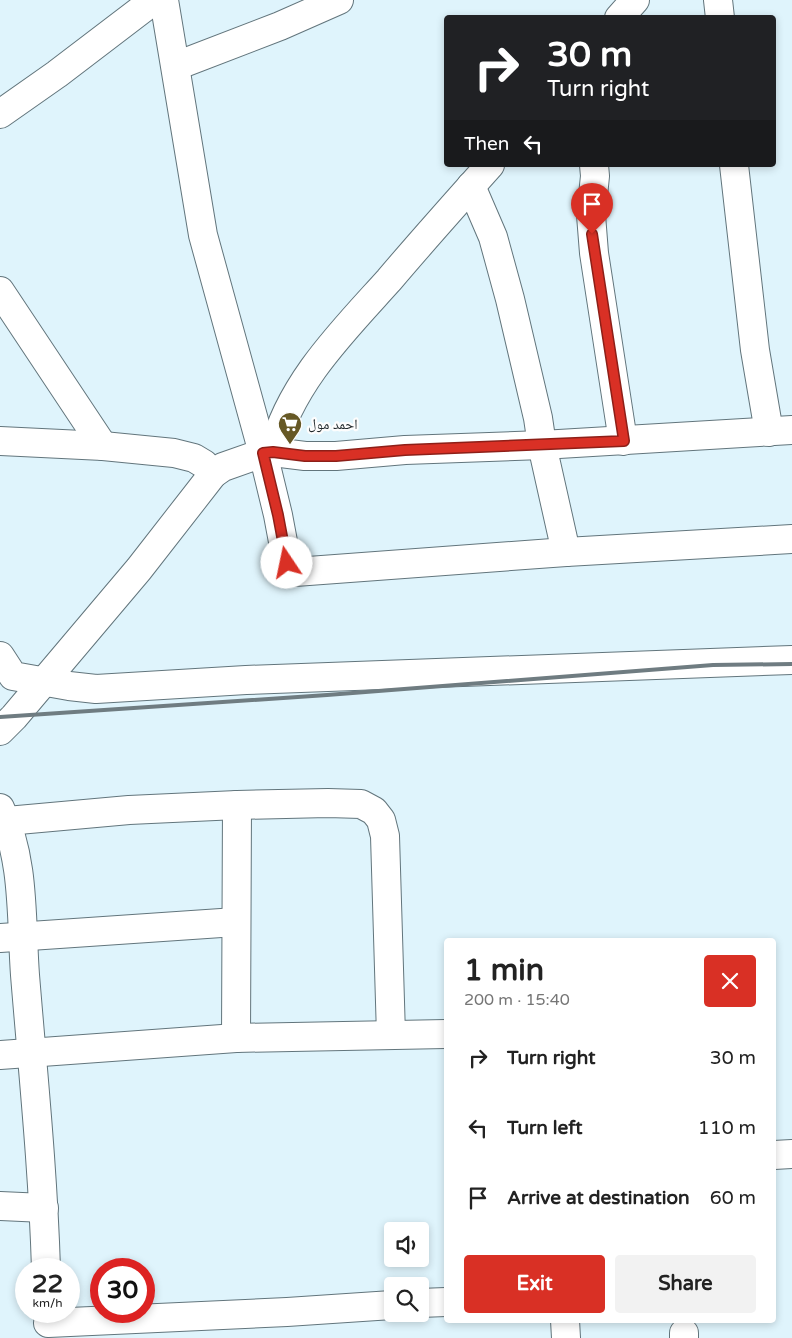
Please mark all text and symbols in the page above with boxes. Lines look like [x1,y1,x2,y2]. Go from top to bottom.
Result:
text: 30 m [547,34,632,76]
icon: right [464,35,529,100]
text: Turn right [547,76,649,102]
icon: left [519,130,547,158]
text: Then [464,133,509,155]
pin [571,183,613,234]
icon: arrive [578,190,606,218]
supermarket icon: احمد مول [277,411,303,445]
place label: احمد مول [308,416,358,433]
position arrow [260,536,312,588]
text: 1 min [464,952,544,989]
button: close [704,955,756,1007]
text: 200 m · 15:40 [464,990,570,1010]
icon: right [464,1044,492,1072]
text: Turn right [507,1047,595,1069]
text: 30 m [710,1047,756,1069]
icon: left [464,1114,492,1142]
text: Turn left [507,1117,583,1139]
text: 110 m [698,1117,756,1139]
icon: arrive [464,1184,492,1212]
text: Arrive at destination [507,1187,690,1209]
text: 60 m [710,1187,756,1209]
map controls [384,1222,429,1322]
button: sound [384,1222,429,1267]
button: Exit [464,1255,605,1313]
button: Share [615,1255,756,1313]
speed limit sign: 30 [90,1258,155,1323]
text: 22 [32,1269,63,1299]
button: search [384,1277,429,1322]
text: km/h [32,1296,63,1310]

